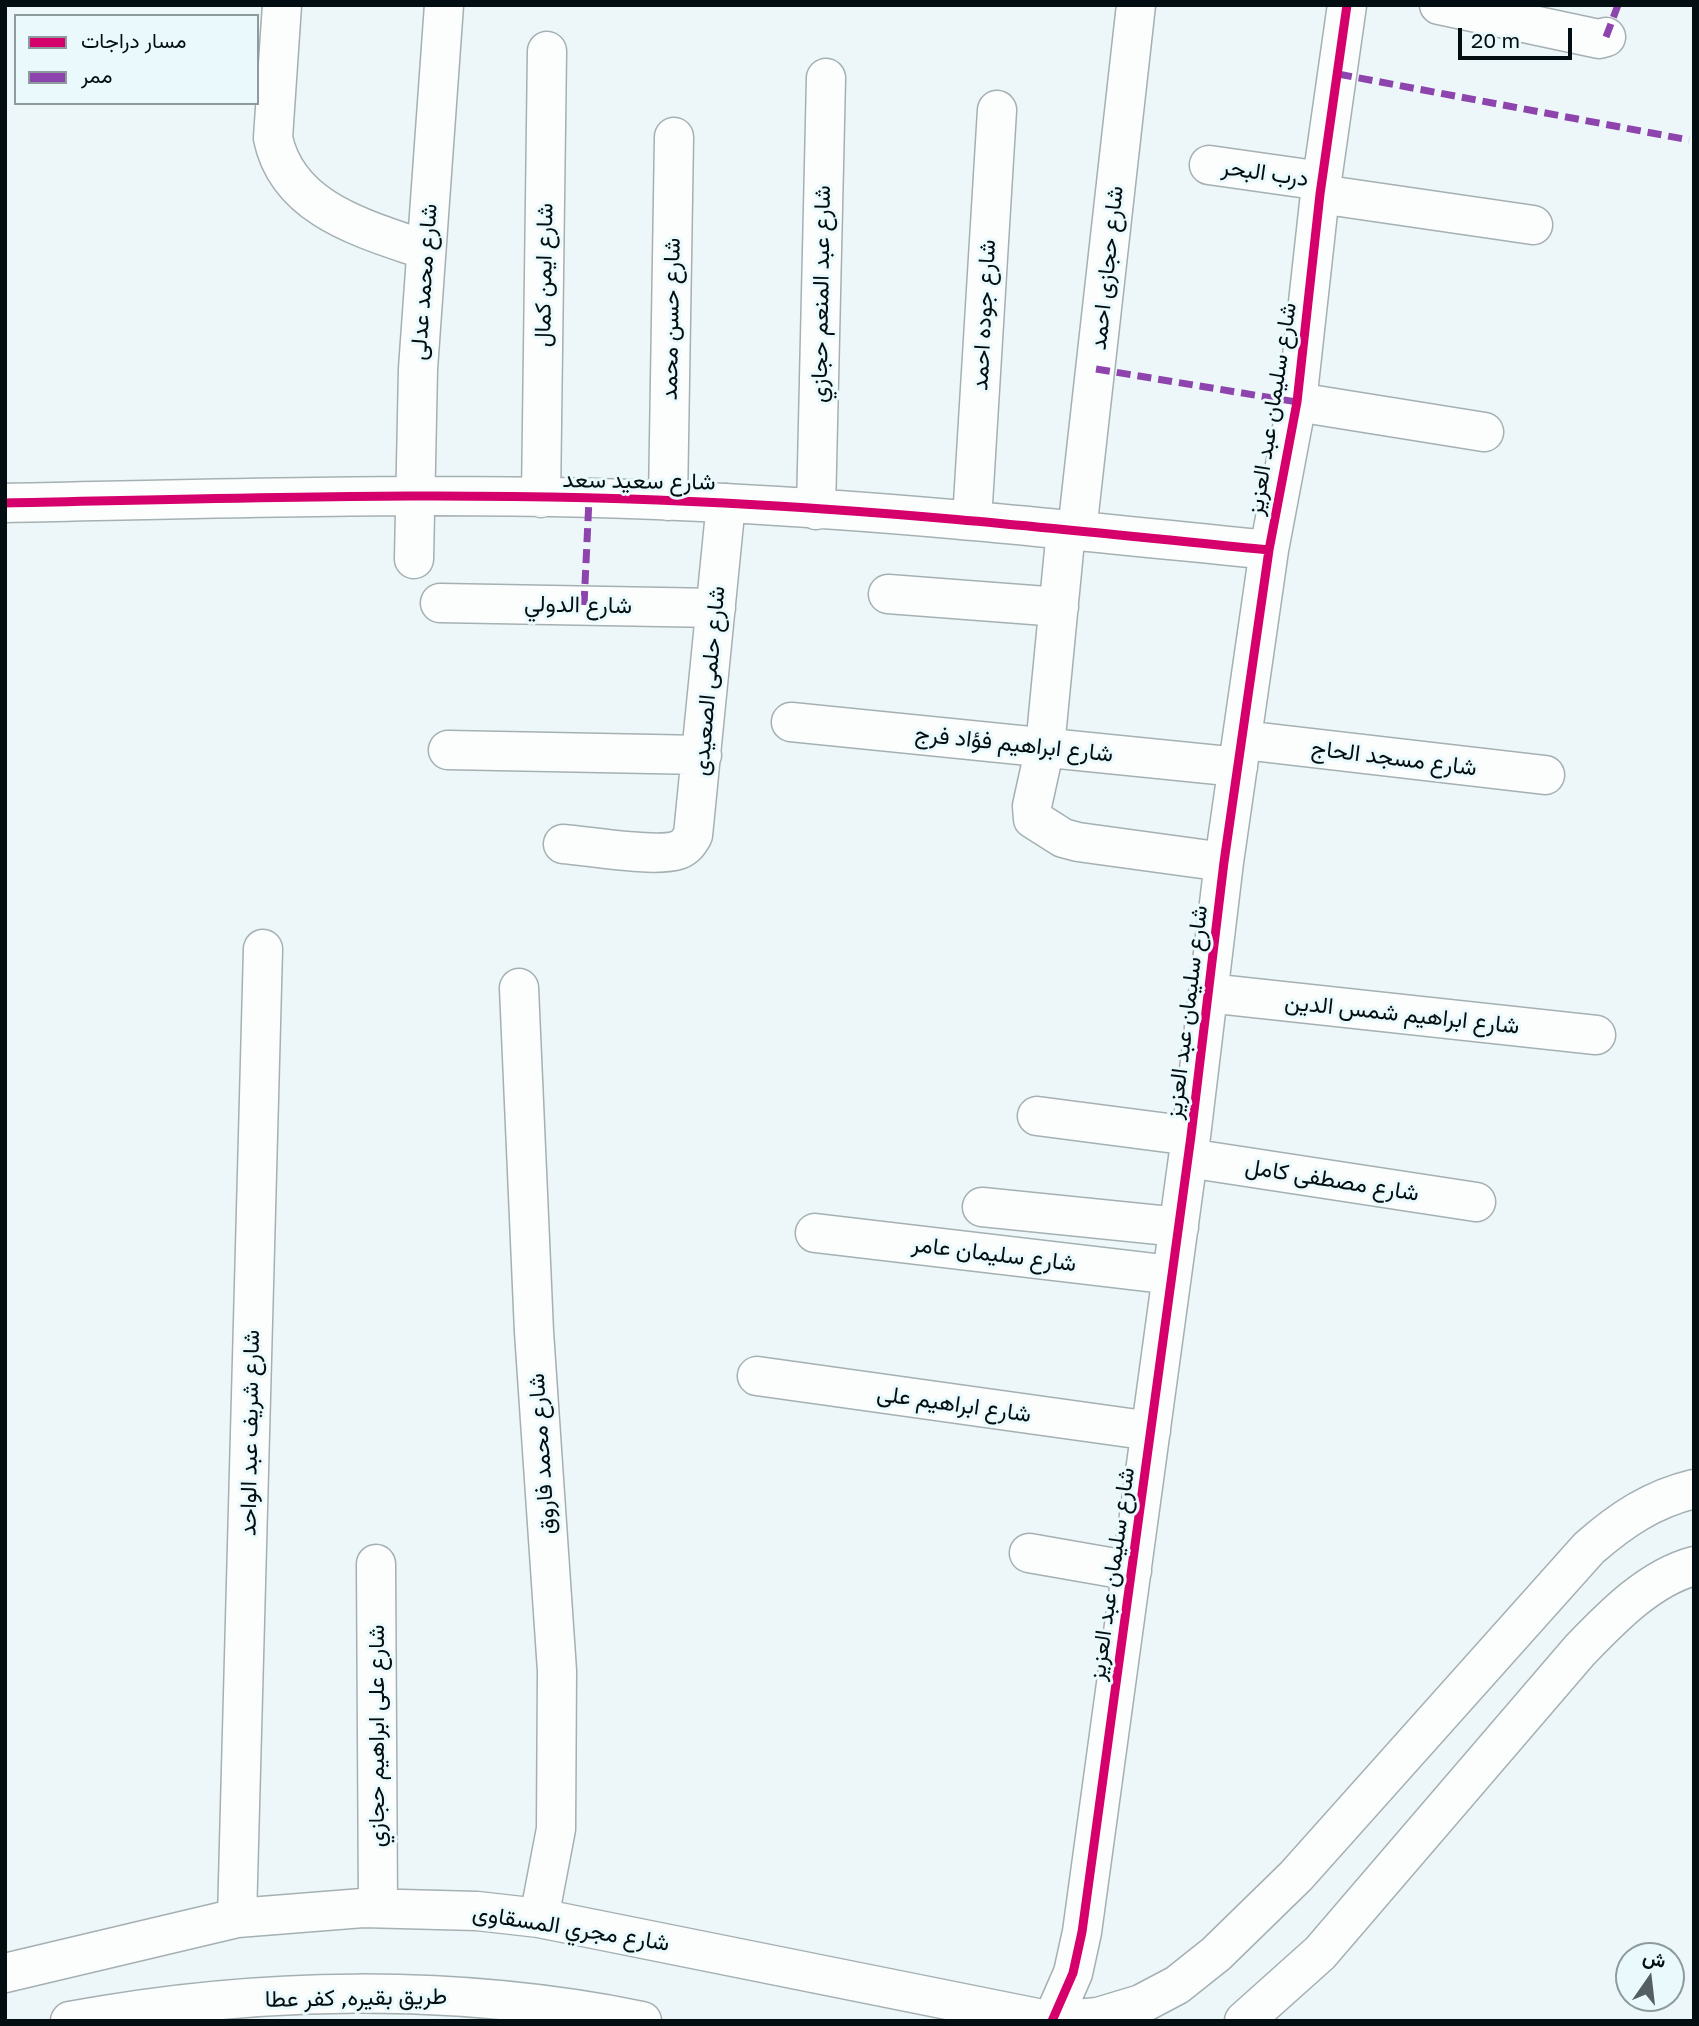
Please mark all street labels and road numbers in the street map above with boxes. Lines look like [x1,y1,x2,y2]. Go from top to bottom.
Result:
street label: درب البحر [1220,153,1310,193]
street label: شارع حجازى احمد [1085,184,1129,352]
street label: شارع عبد المنعم حجازي [805,185,837,403]
street label: شارع محمد عدلى [405,203,443,361]
street label: شارع ايمن كمال [529,203,559,347]
street label: شارع حسن محمد [656,238,686,400]
street label: شارع جوده احمد [966,239,1002,391]
street label: شارع سليمان عبد العزيز [1242,301,1302,517]
street label: شارع سعيد سعد [562,466,716,496]
street label: شارع حلمى الصعيدى [687,585,731,777]
street label: شارع الدولي [524,590,632,620]
street label: شارع ابراهيم فؤاد فرج [914,720,1114,768]
street label: شارع مسجد الحاج [1310,734,1478,782]
street label: شارع سليمان عبد العزيز [1160,904,1214,1120]
street label: شارع ابراهيم شمس الدين [1283,988,1521,1040]
street label: شارع مصطفى كامل [1243,1153,1421,1207]
street label: شارع سليمان عامر [910,1230,1078,1278]
street label: شارع شريف عبد الواحد [234,1330,266,1536]
street label: شارع محمد فاروق [523,1373,561,1535]
street label: شارع ابراهيم على [875,1380,1033,1428]
street label: شارع سليمان عبد العزيز [1083,1466,1141,1682]
street label: شارع على ابراهيم حجازي [363,1625,391,1847]
street label: شارع مجري المسقاوى [470,1899,672,1957]
street label: طريق بقيره, كفر عطا [265,1983,447,2013]

